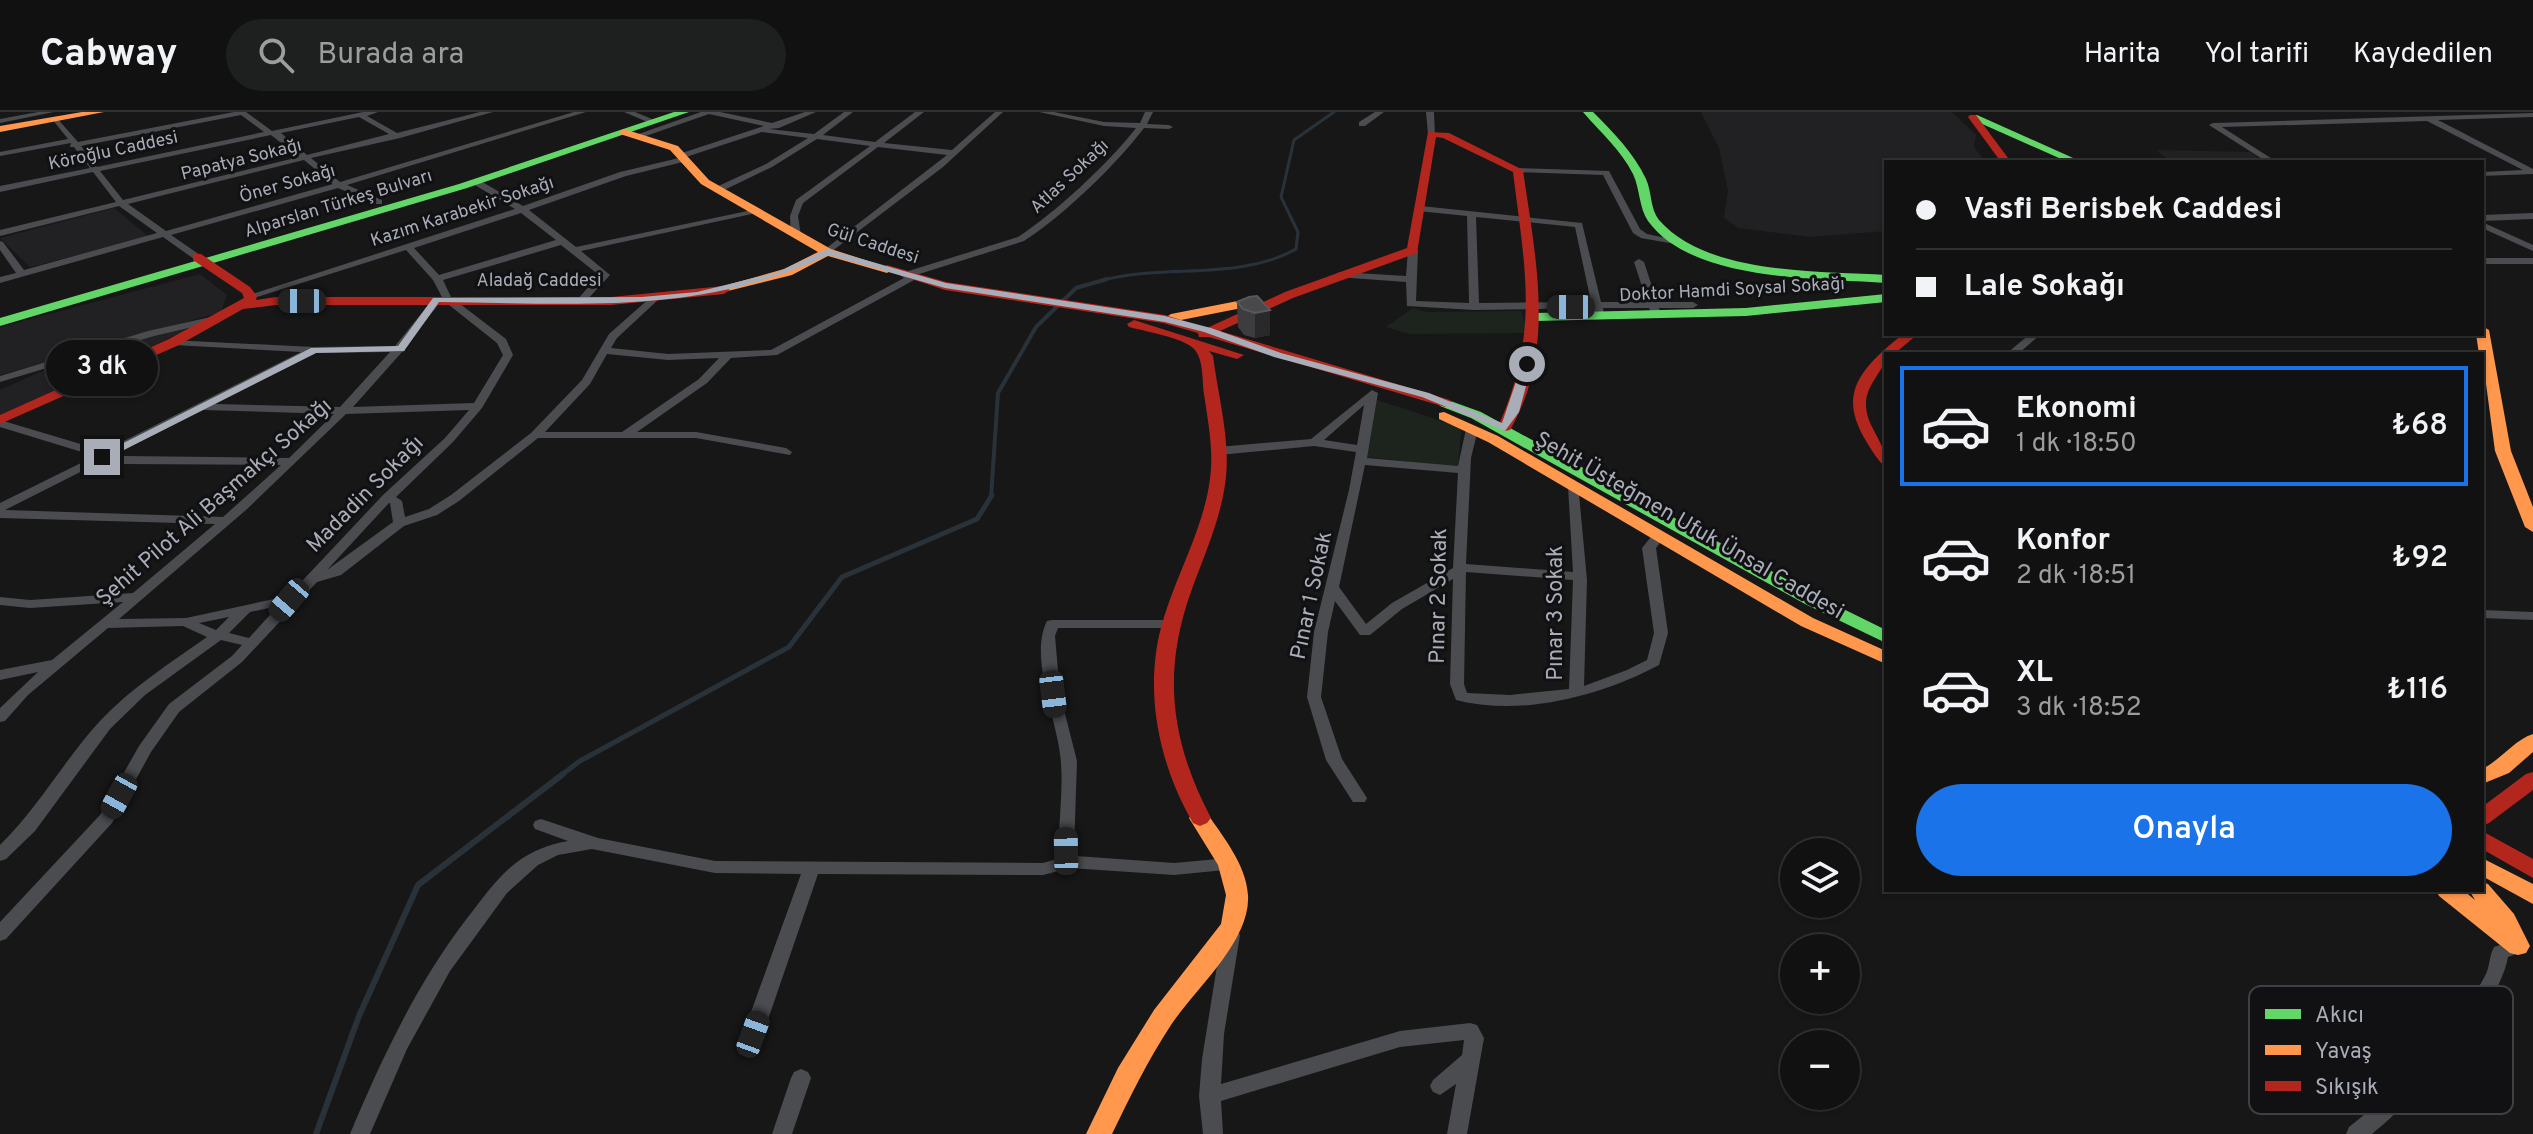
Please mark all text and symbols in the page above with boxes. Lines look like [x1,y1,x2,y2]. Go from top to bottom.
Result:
search box [226,19,786,91]
text: Cabway [40,31,178,80]
icon: search [254,33,298,77]
text: Burada ara [318,37,464,74]
text: Harita [2084,37,2160,73]
text: Yol tarifi [2204,37,2309,73]
text: Kaydedilen [2353,37,2493,73]
street label: Köroğlu Caddesi [46,127,180,176]
street label: Papatya Sokağı [179,134,304,187]
street label: Atlas Sokağı [1026,135,1114,219]
street label: Öner Sokağı [236,158,338,209]
street label: Alparslan Türkeş Bulvarı [242,165,435,244]
street label: Kazım Karabekir Sokağı [368,172,557,253]
text: Vasfi Berisbek Caddesi [1964,192,2282,229]
street label: Gül Caddesi [824,219,922,270]
text: Lale Sokağı [1964,269,2125,306]
street label: Aladağ Caddesi [476,270,602,293]
street label: Doktor Hamdi Soysal Sokağı [1619,273,1846,308]
car [278,289,326,313]
car [1547,295,1595,319]
callout: 3 dk [46,341,158,397]
route start [1509,346,1545,382]
text: 3 dk [76,351,128,384]
icon: car [1920,390,1992,462]
text: Ekonomi [2016,391,2137,428]
street label: Şehit Pilot Ali Başmakçı Sokağı [91,393,338,613]
text: ₺68 [2392,408,2448,445]
street label: Şehit Üsteğmen Ufuk Ünsal Caddesi [1529,425,1849,626]
text: 1 dk · 18:50 [2016,428,2137,461]
street label: Madadin Sokağı [301,430,430,559]
route end [84,439,120,475]
icon: car [1920,522,1992,594]
text: Konfor [2016,523,2110,560]
street label: Pınar 2 Sokak [1425,528,1454,664]
street label: Pınar 1 Sokak [1286,529,1339,662]
text: ₺92 [2392,540,2448,577]
street label: Pınar 3 Sokak [1543,545,1570,681]
text: 2 dk · 18:51 [2016,560,2136,593]
car [264,574,314,626]
icon: car [1920,654,1992,726]
text: XL [2016,655,2053,692]
car [1038,669,1068,719]
text: ₺116 [2387,672,2448,709]
text: 3 dk · 18:52 [2016,692,2142,725]
car [97,769,141,823]
button: Onayla [1916,784,2452,876]
car [1054,827,1078,875]
map controls [1780,838,1860,1110]
button: layers [1780,838,1860,918]
button: + [1780,934,1860,1014]
legend [2249,986,2513,1114]
text: Akıcı [2315,1003,2364,1030]
car [734,1007,772,1061]
button: − [1780,1030,1860,1110]
text: Yavaş [2315,1039,2372,1066]
text: Sıkışık [2315,1075,2379,1102]

